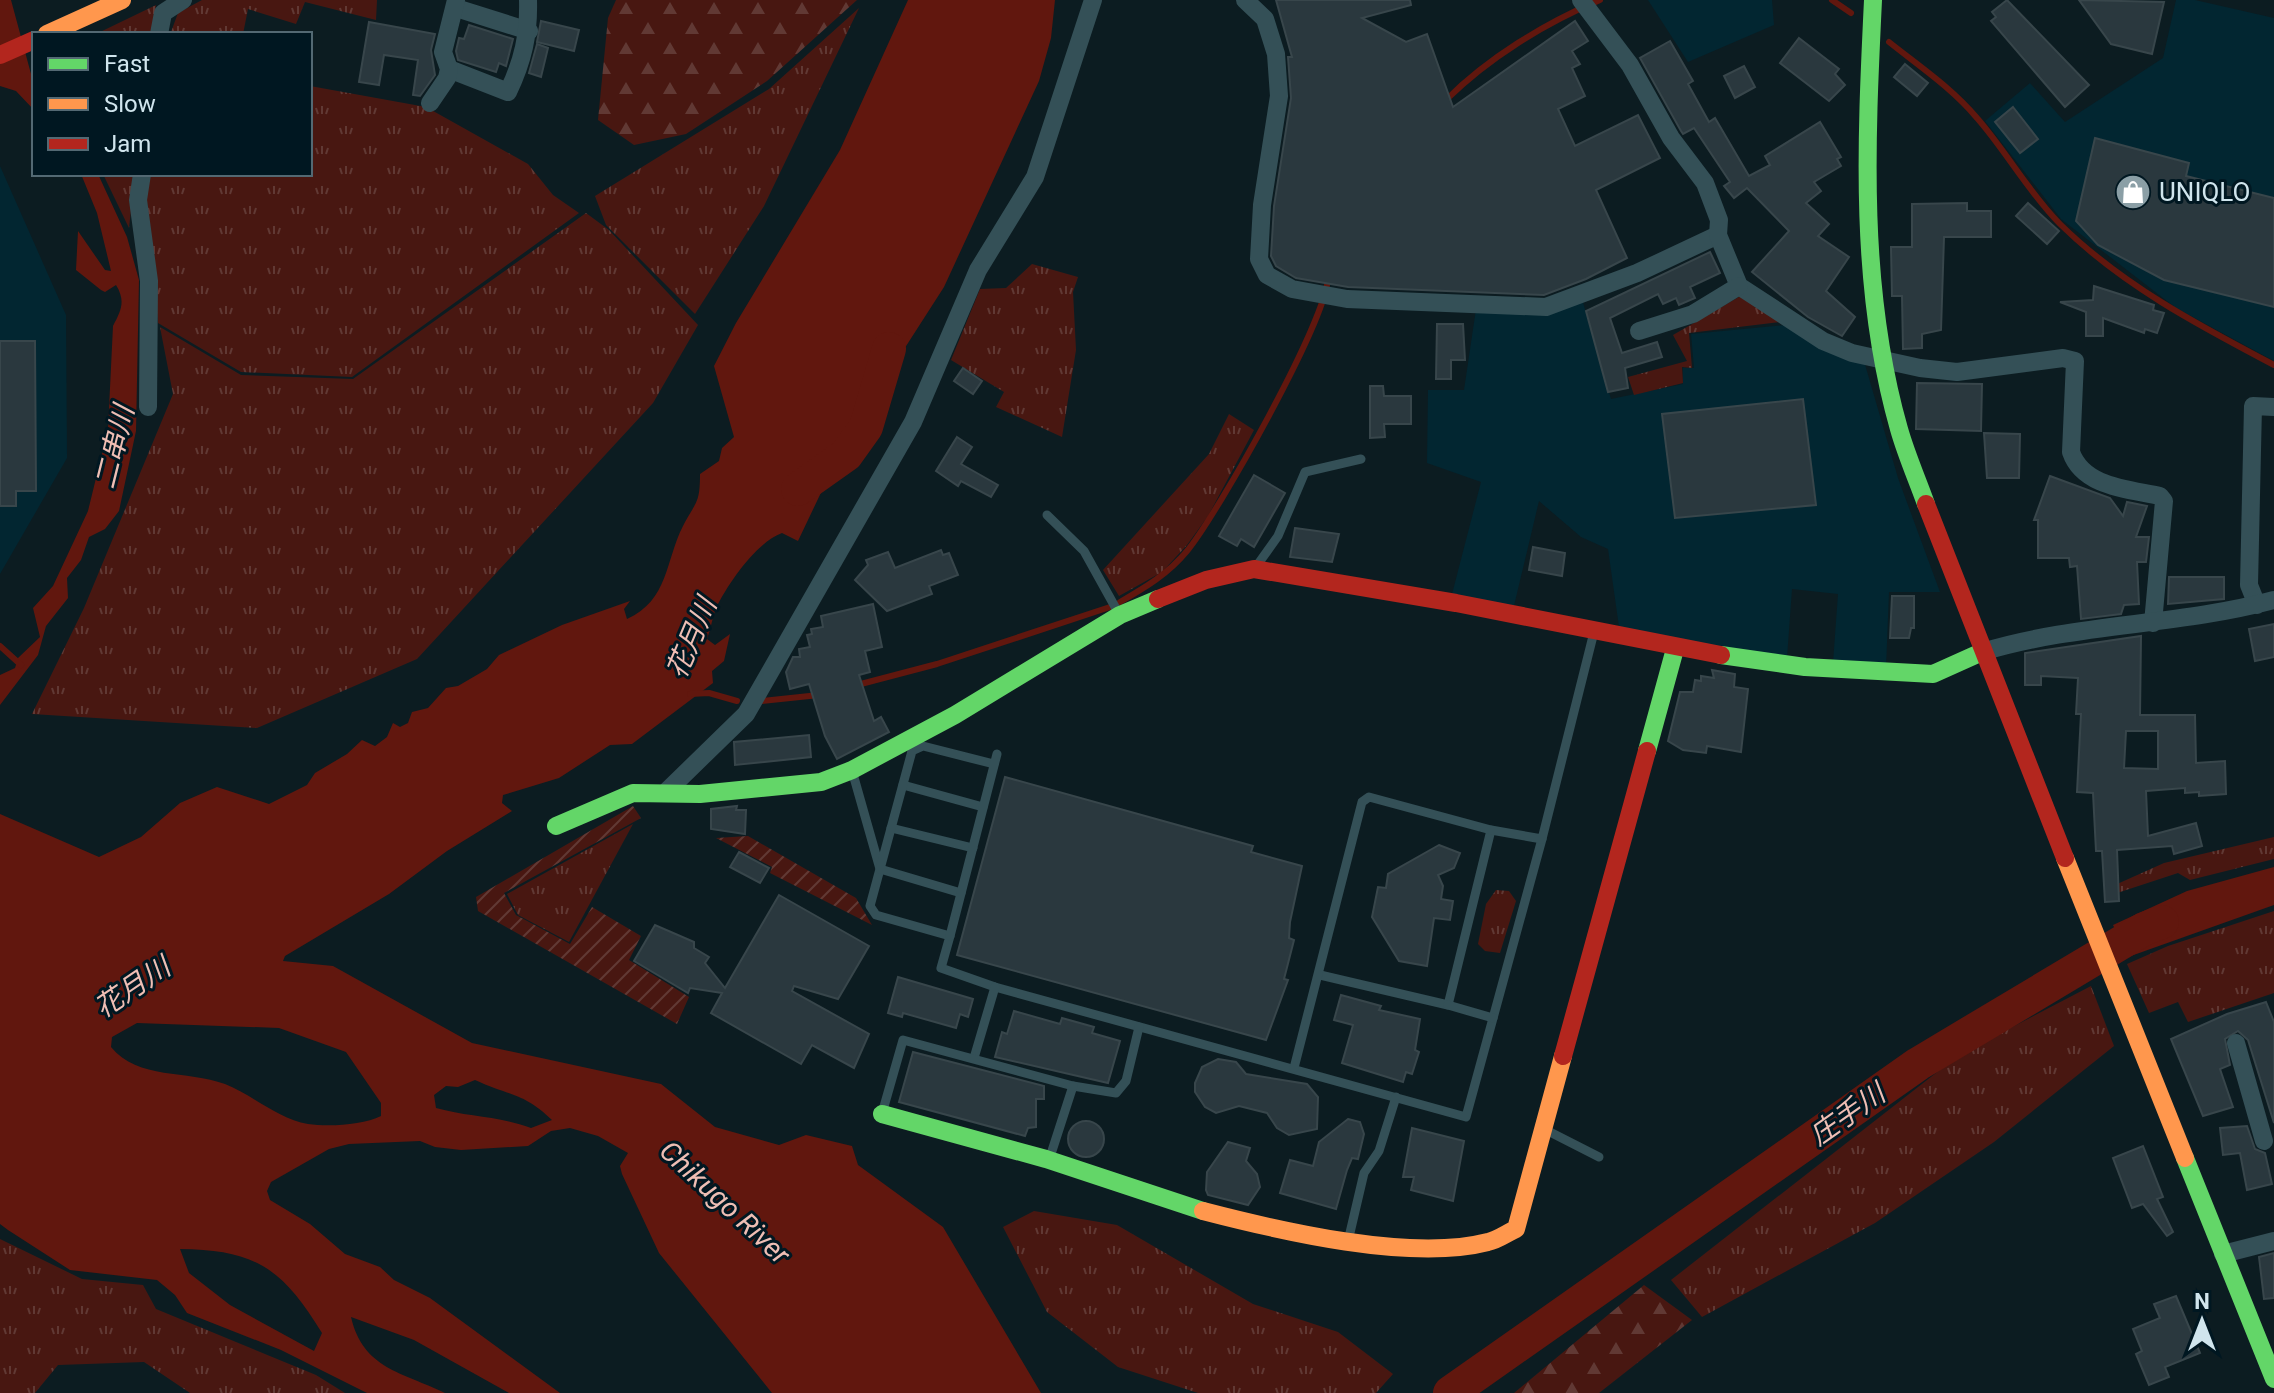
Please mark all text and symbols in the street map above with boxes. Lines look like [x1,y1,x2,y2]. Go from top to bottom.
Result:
legend [32,32,312,176]
text: Fast [104,50,150,78]
text: Slow [104,90,156,118]
text: Jam [104,130,151,158]
shop icon: UNIQLO [2114,173,2152,211]
place label: UNIQLO [2159,177,2250,207]
water label: 二串川 [88,399,141,492]
water label: 花月川 [660,590,724,683]
water label: 花月川 [88,949,179,1025]
water label: 庄手川 [1803,1075,1894,1152]
water label: Chikugo River [653,1134,797,1271]
north arrow [2162,1281,2242,1361]
text: N [2194,1289,2210,1314]

